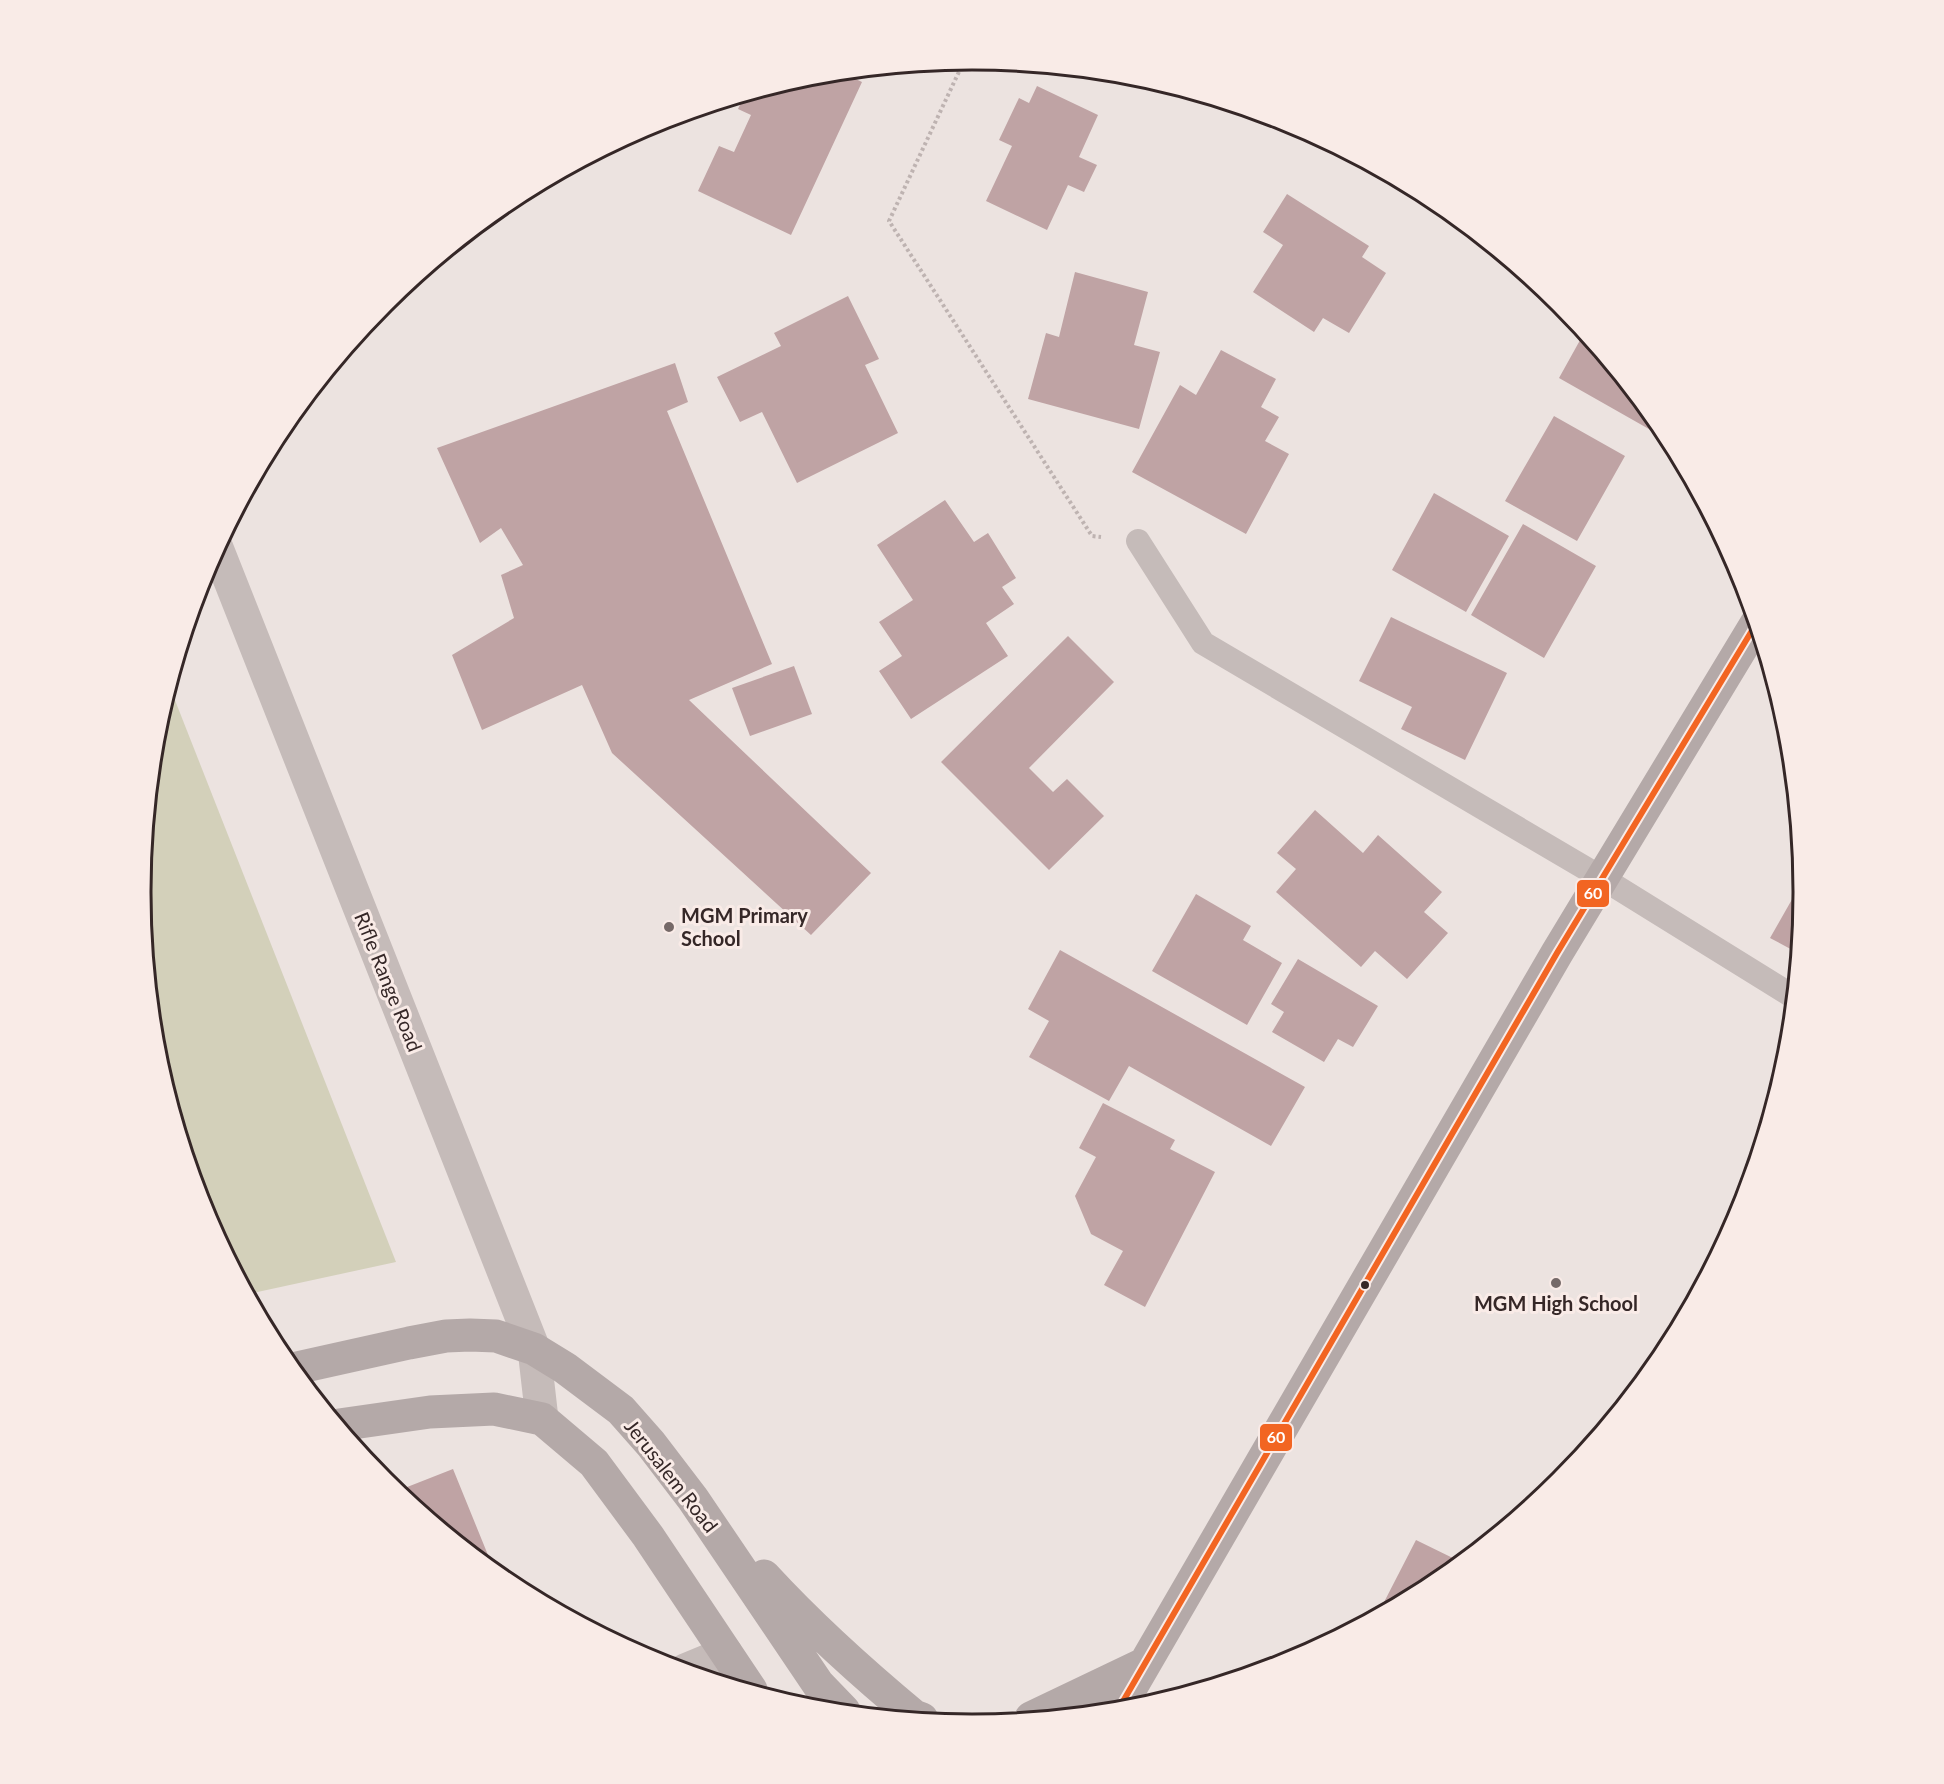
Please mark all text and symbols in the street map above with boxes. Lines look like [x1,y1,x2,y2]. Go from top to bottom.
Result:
line badge: 60 [1576,879,1610,908]
text: 60 [1584,883,1602,902]
place label: MGM Primary School [681,903,808,950]
street label: Rifle Range Road [350,908,428,1055]
marker: MGM Primary School [662,920,676,934]
marker: MGM High School [1549,1276,1563,1290]
unlabelled marker [1359,1279,1371,1291]
place label: MGM High School [1474,1291,1638,1315]
street label: Jerusalem Road [620,1414,723,1537]
line badge: 60 [1259,1423,1293,1452]
text: 60 [1267,1427,1285,1446]

